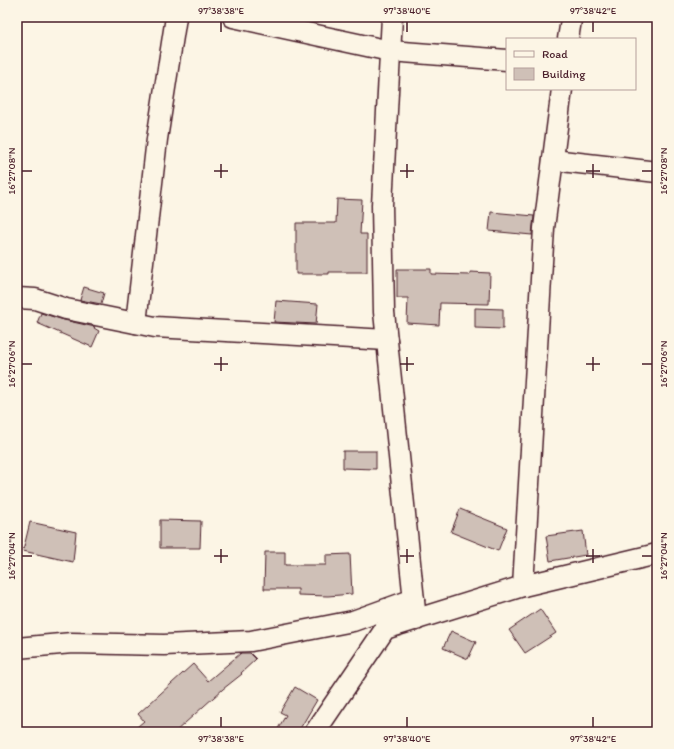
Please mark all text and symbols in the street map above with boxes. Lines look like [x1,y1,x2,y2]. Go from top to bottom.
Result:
text: 97°38'38"E [198,4,244,17]
text: 97°38'40"E [383,4,431,17]
text: 97°38'42"E [570,4,617,17]
legend [506,38,636,90]
text: Road [542,47,568,61]
text: Building [542,67,586,81]
text: 16°27'08"N [5,147,18,195]
text: 16°27'08"N [657,147,670,195]
text: 16°27'06"N [5,340,18,387]
text: 16°27'06"N [657,340,670,387]
text: 16°27'04"N [5,532,18,580]
text: 16°27'04"N [657,532,670,580]
text: 97°38'38"E [198,732,244,745]
text: 97°38'40"E [383,732,431,745]
text: 97°38'42"E [570,732,617,745]

